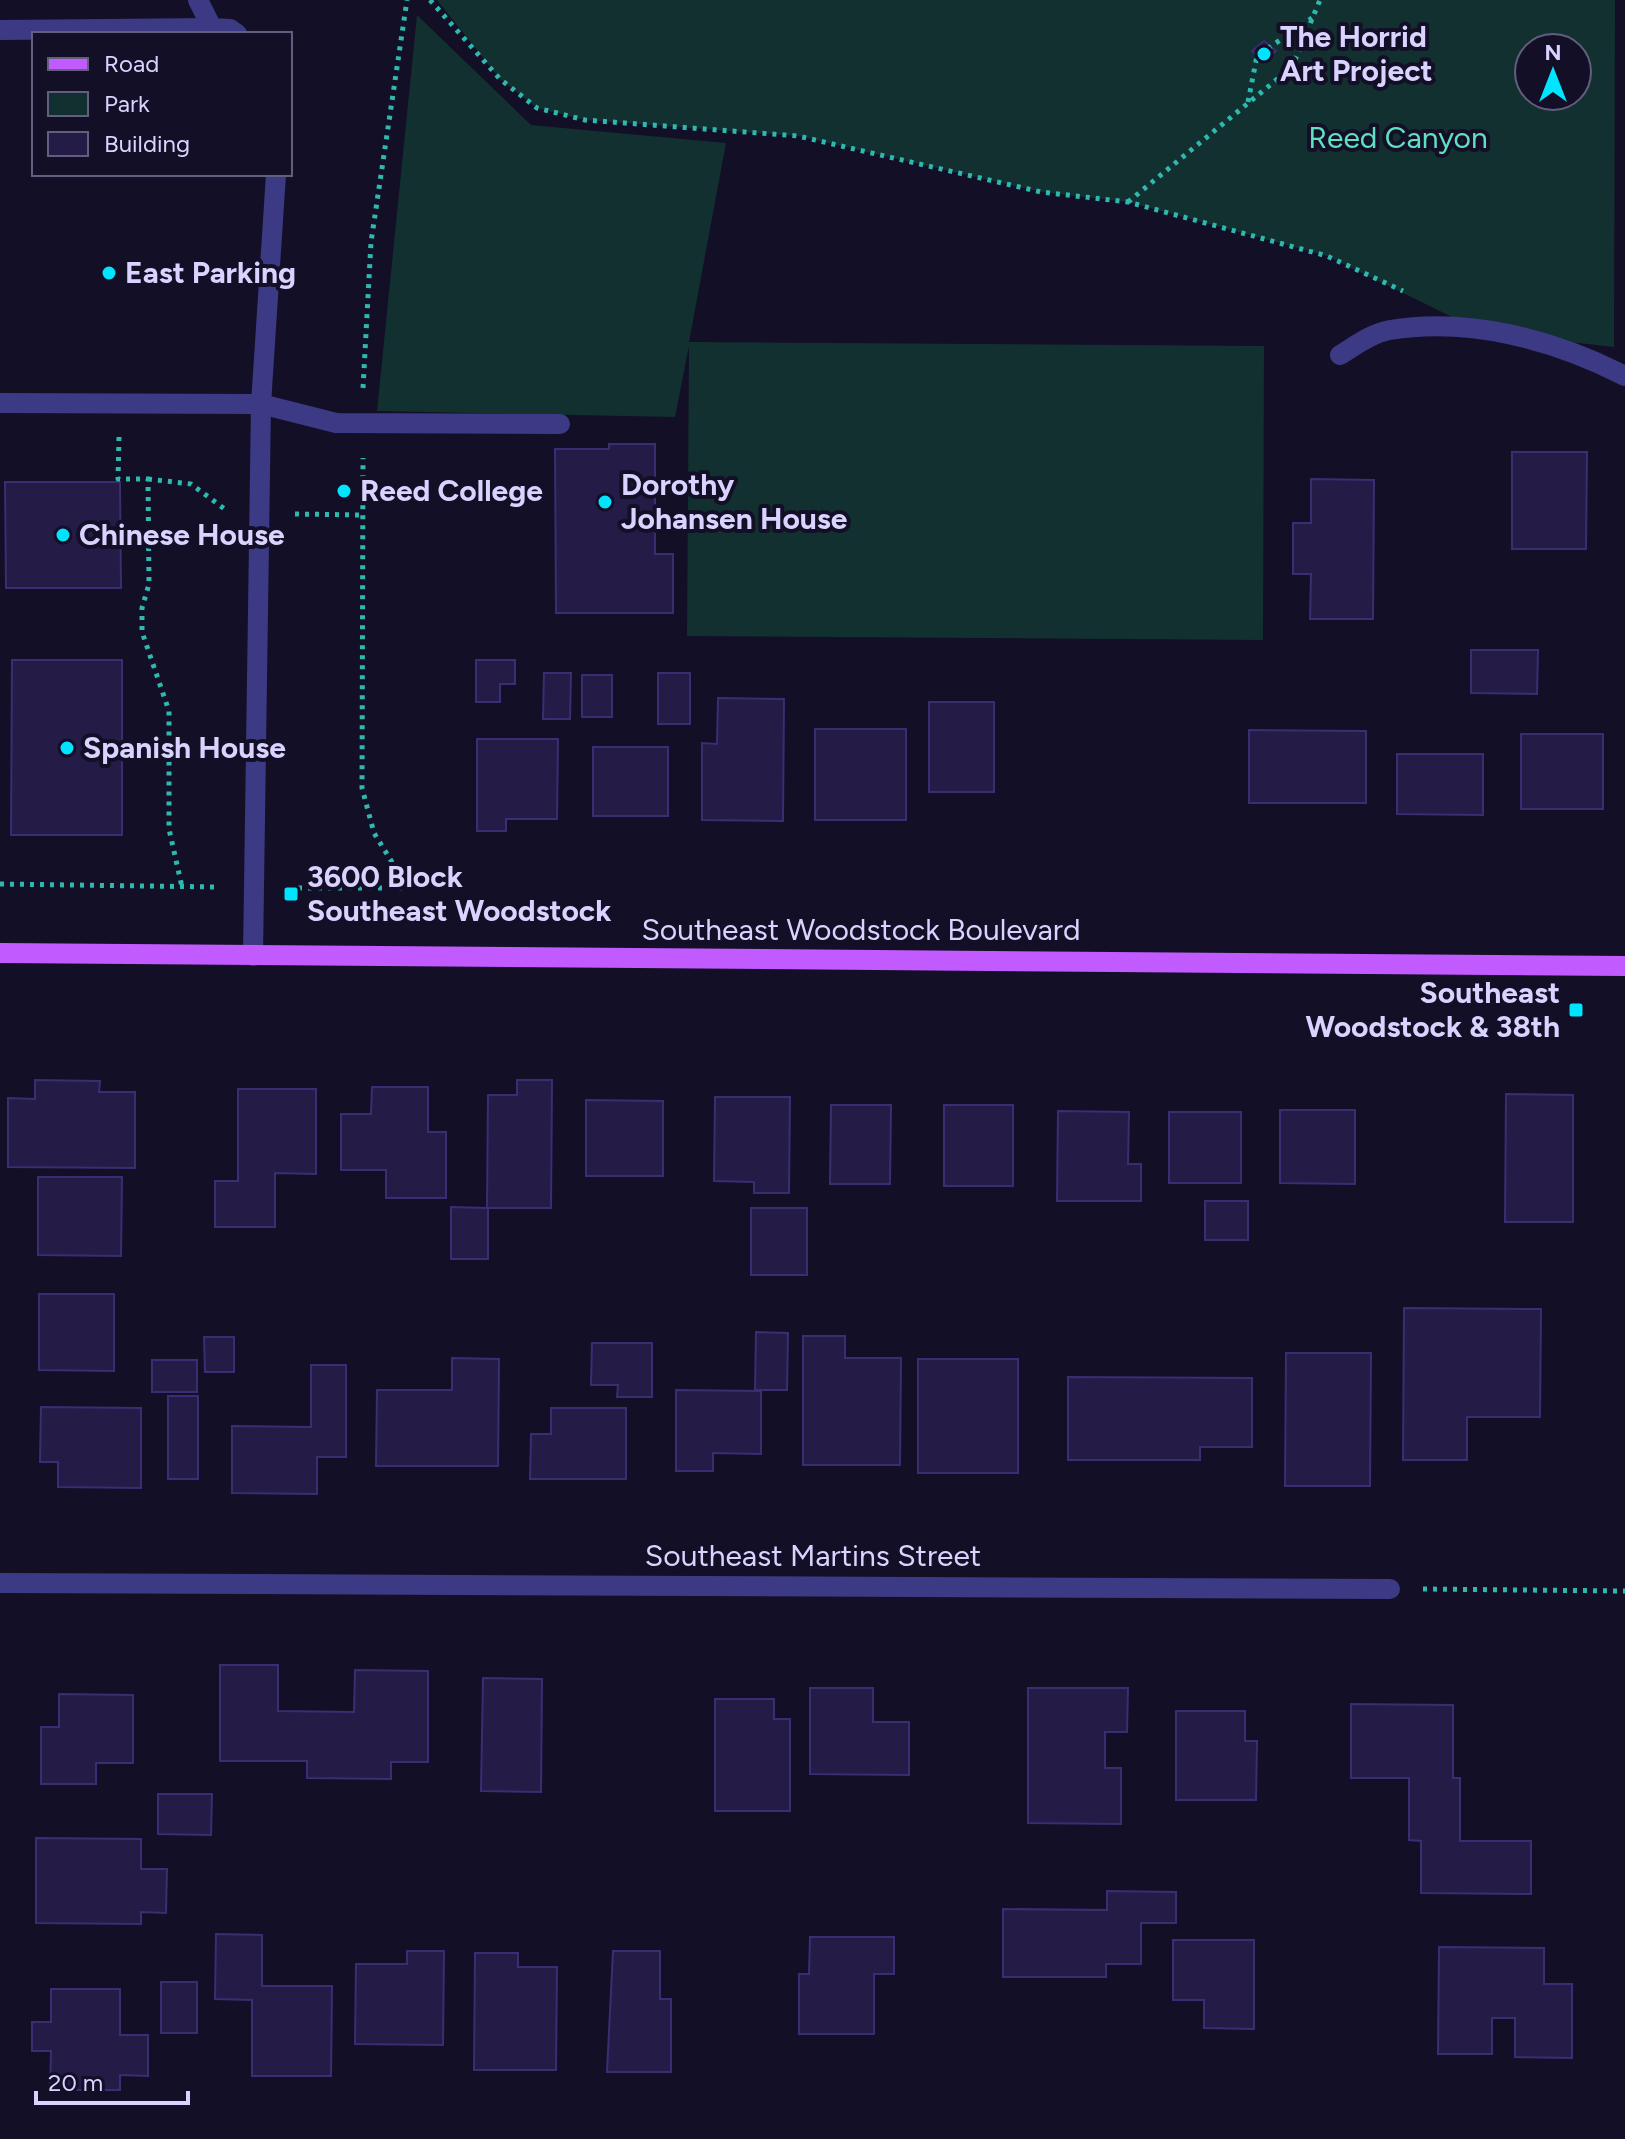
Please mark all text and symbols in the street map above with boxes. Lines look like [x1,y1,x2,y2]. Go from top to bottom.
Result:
place label: The Horrid Art Project [1280,18,1433,89]
legend [32,32,292,176]
north arrow [1513,32,1593,112]
text: N [1544,39,1562,66]
marker: The Horrid Art Project [1255,45,1273,63]
text: Road [104,49,159,78]
text: Park [104,89,150,118]
park label: Reed Canyon [1308,119,1488,156]
text: Building [104,129,190,158]
place label: East Parking [125,254,296,291]
marker: East Parking [100,264,118,282]
place label: Dorothy Johansen House [621,466,848,537]
place label: Reed College [360,472,543,509]
marker: Reed College [335,482,353,500]
marker: Dorothy Johansen House [596,493,614,511]
place label: Chinese House [79,516,285,553]
marker: Chinese House [54,526,72,544]
place label: Spanish House [83,729,286,766]
marker: Spanish House [58,739,76,757]
place label: 3600 Block Southeast Woodstock [307,858,611,929]
marker: 3600 Block Southeast Woodstock [282,885,300,903]
street label: Southeast Woodstock Boulevard [641,911,1081,948]
place label: Southeast Woodstock & 38th [1305,974,1560,1045]
marker: Southeast Woodstock & 38th [1567,1001,1585,1019]
street label: Southeast Martins Street [645,1537,981,1574]
scale bar [36,2055,188,2105]
text: 20 m [48,2068,103,2097]

